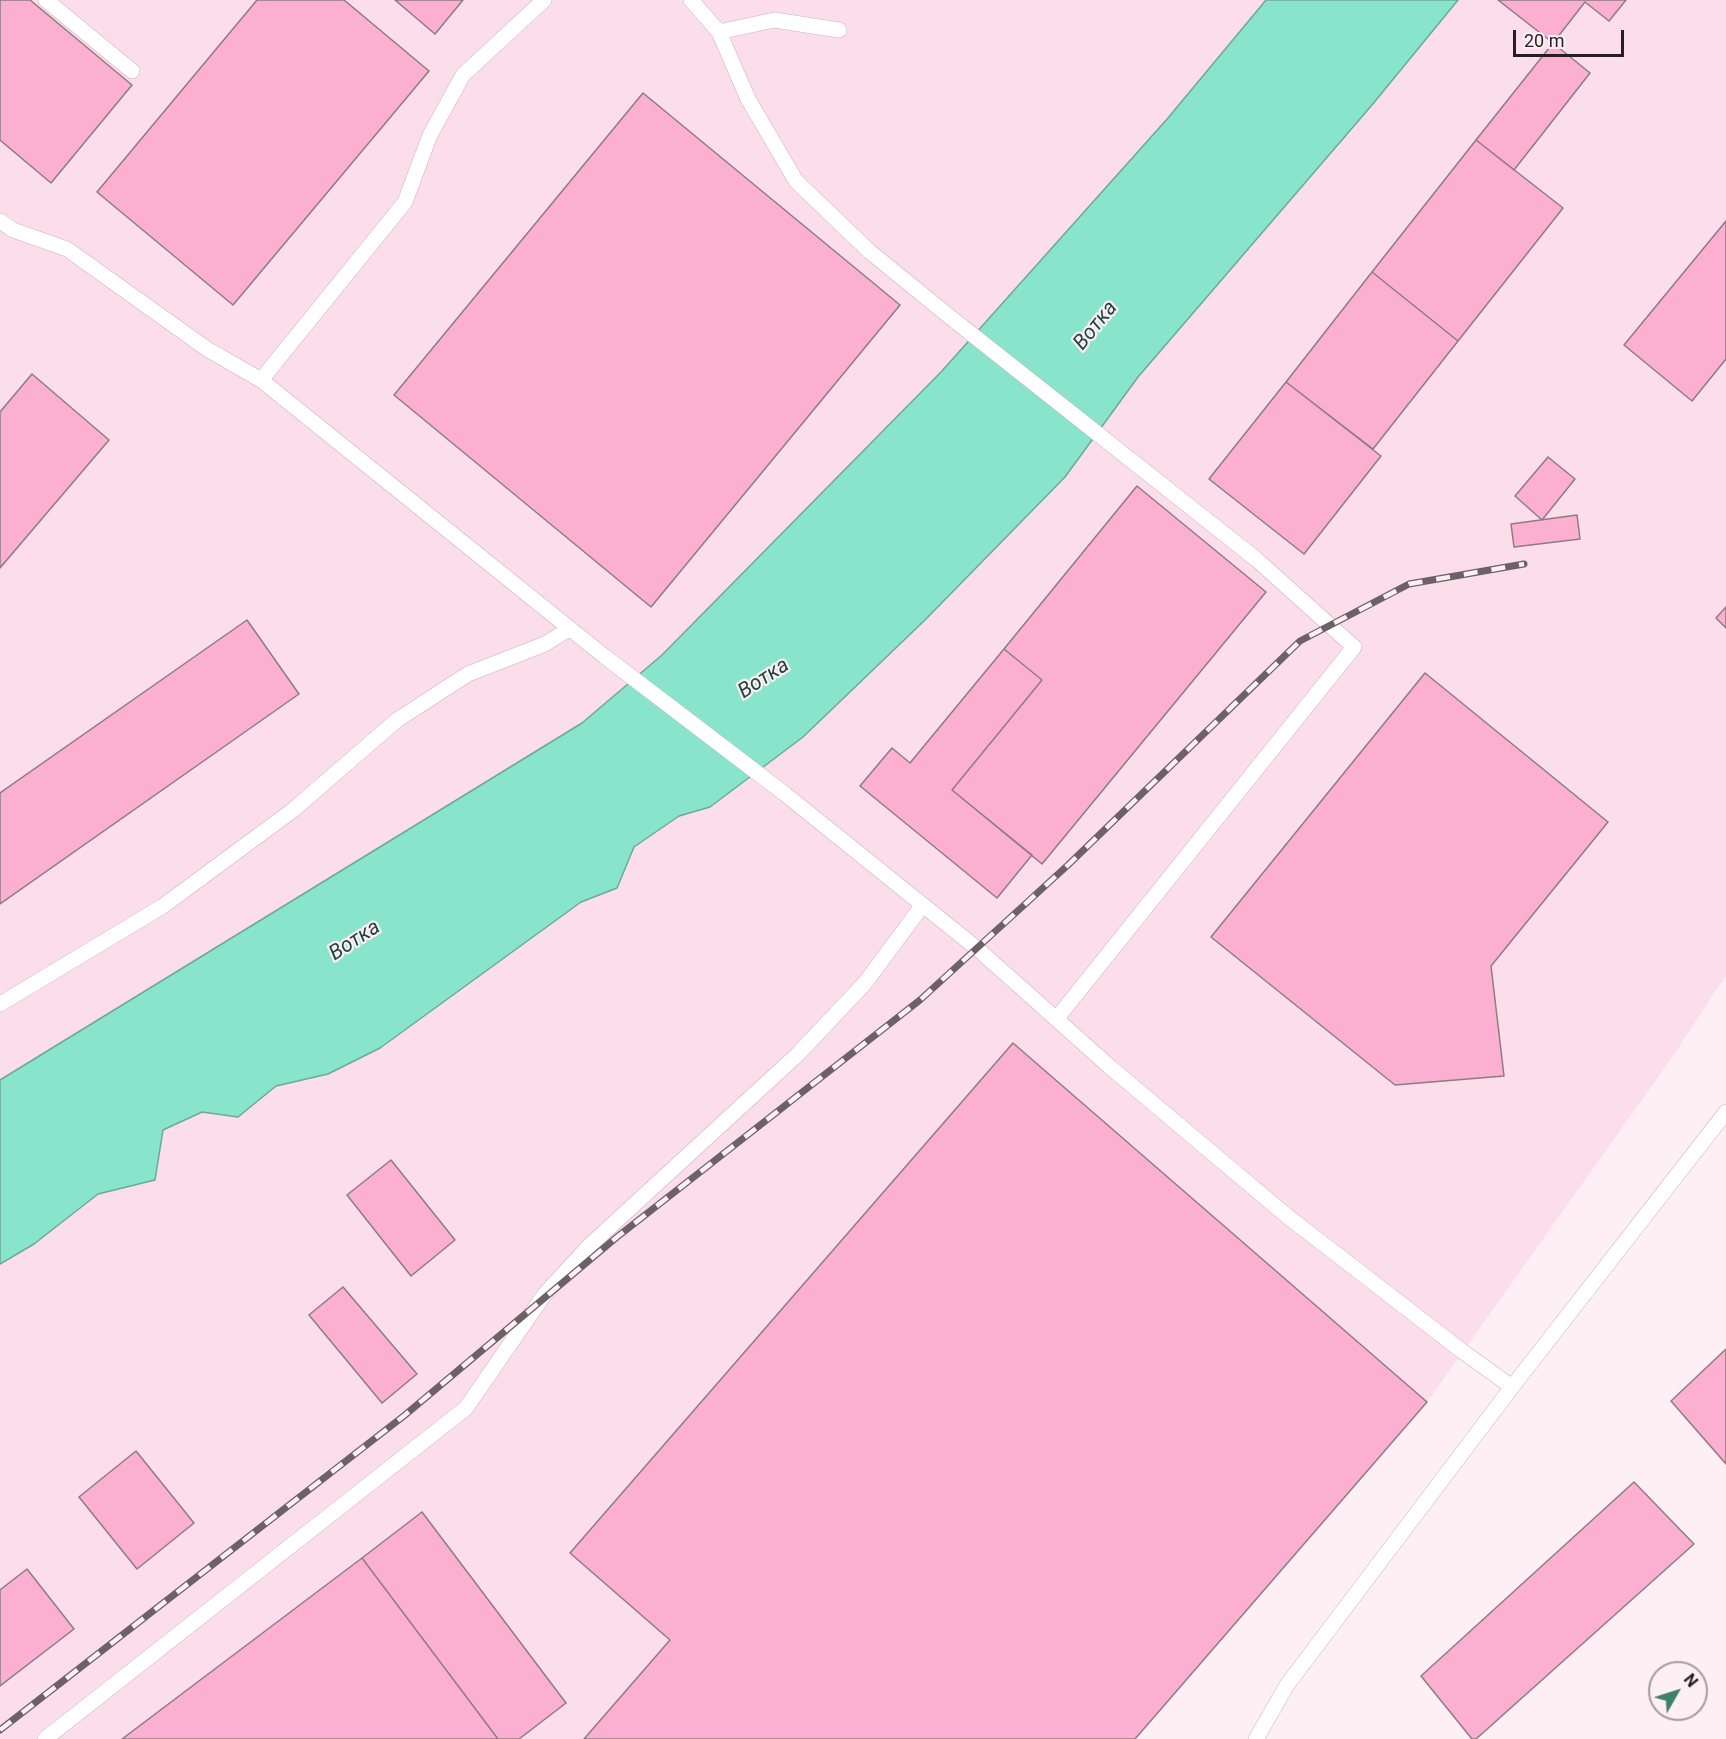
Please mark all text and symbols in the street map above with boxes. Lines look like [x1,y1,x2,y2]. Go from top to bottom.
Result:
scale bar [1516,18,1627,56]
text: 20 m [1524,30,1564,51]
water label: Вотка [1069,296,1123,356]
water label: Вотка [734,653,794,705]
water label: Вотка [325,915,385,967]
north arrow [1648,1661,1708,1721]
text: N [1680,1670,1702,1691]

